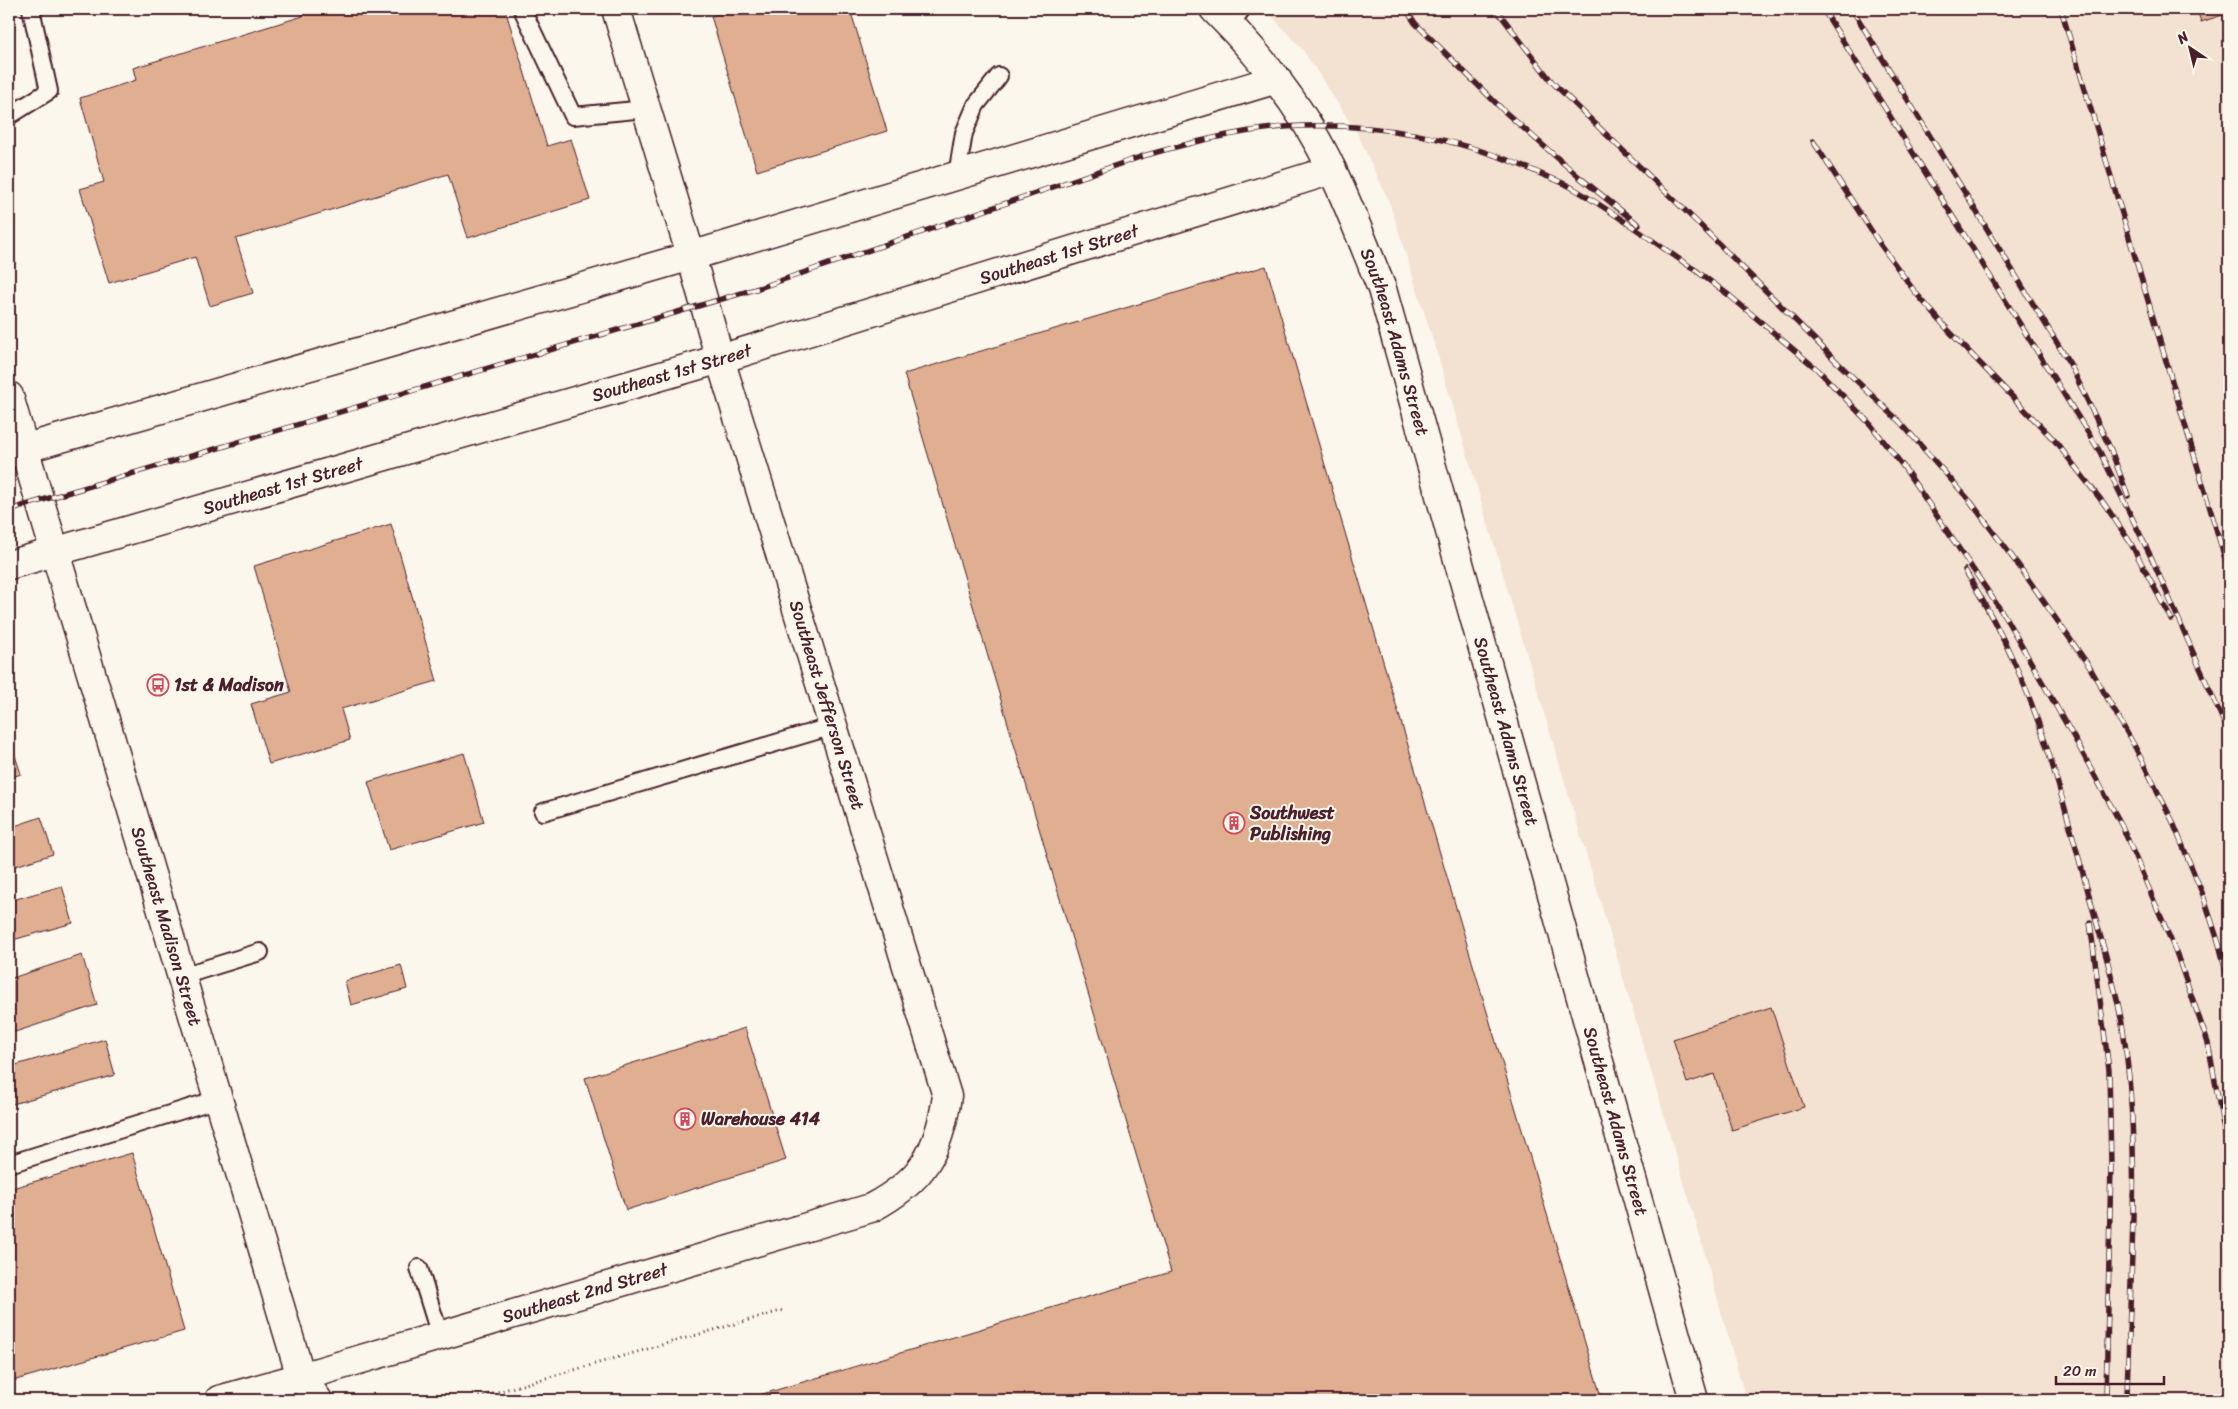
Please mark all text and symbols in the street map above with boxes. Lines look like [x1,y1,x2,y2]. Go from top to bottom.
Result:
north arrow [2166,22,2216,72]
text: N [2171,25,2194,51]
street label: Southeast 1st Street [975,214,1143,294]
street label: Southeast Adams Street [1351,243,1439,440]
street label: Southeast 1st Street [588,334,756,411]
street label: Southeast 1st Street [199,447,367,524]
street label: Southeast Jefferson Street [780,596,874,814]
street label: Southeast Adams Street [1464,633,1548,830]
place label: 1st & Madison [174,669,284,701]
bus stop icon: 1st & Madison [146,673,170,697]
place label: Southwest Publishing [1249,797,1335,850]
building icon: Southwest Publishing [1222,811,1246,835]
street label: Southeast Madison Street [122,823,211,1030]
street label: Southeast Adams Street [1574,1023,1658,1220]
place label: Warehouse 414 [701,1103,821,1135]
building icon: Warehouse 414 [673,1107,697,1131]
street label: Southeast 2nd Street [498,1253,672,1333]
scale bar [2056,1354,2163,1386]
text: 20 m [2063,1358,2097,1384]

